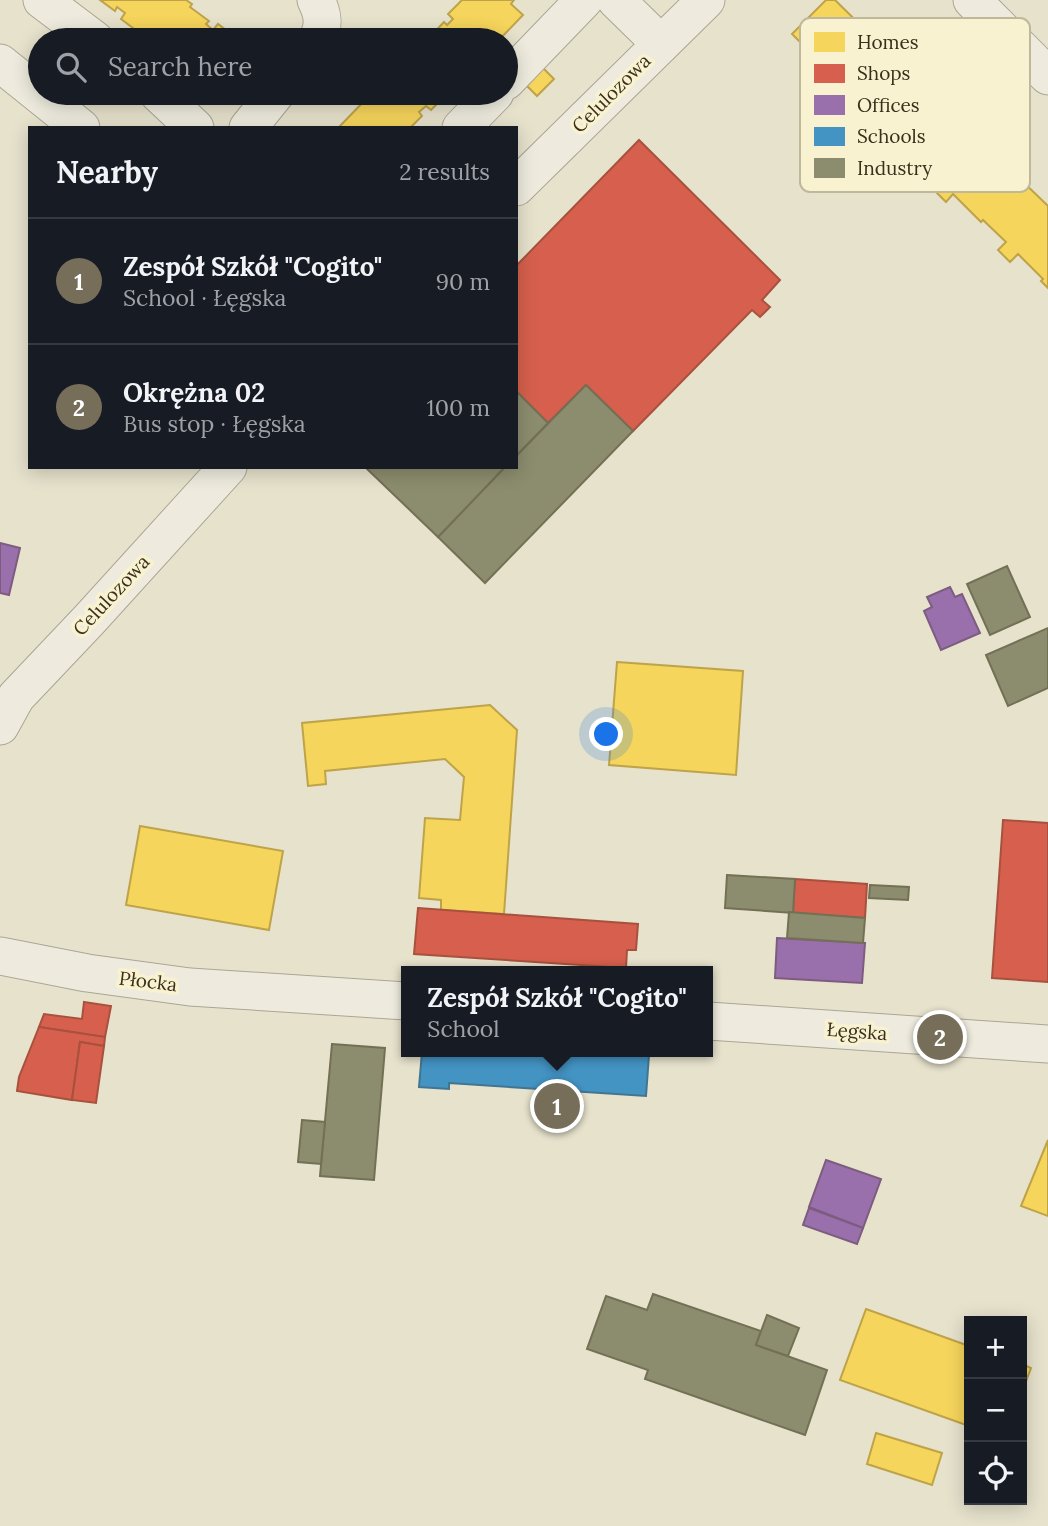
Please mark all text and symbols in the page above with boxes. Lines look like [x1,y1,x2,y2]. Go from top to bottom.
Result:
legend [800,18,1030,192]
search box [28,28,518,105]
text: Homes [857,30,919,54]
icon: search [52,48,90,86]
street label: Celulozowa [567,48,656,137]
text: Search here [108,50,252,83]
text: Shops [857,61,911,85]
text: Offices [857,93,920,117]
text: Schools [857,124,926,148]
text: Nearby [56,153,158,191]
text: Industry [857,156,932,180]
text: 2 results [399,157,490,186]
text: Zespół Szkół "Cogito" [123,250,382,283]
text: 1 [74,267,84,296]
text: 90 m [436,267,490,296]
text: School · Łęgska [123,283,286,312]
text: Okrężna 02 [123,376,265,409]
text: 2 [73,393,85,422]
text: 100 m [426,393,490,422]
text: Bus stop · Łęgska [123,409,306,438]
street label: Celulozowa [68,549,155,640]
your location [589,717,623,751]
street label: Płocka [118,966,179,996]
popup [401,966,713,1057]
text: Zespół Szkół "Cogito" [427,981,687,1014]
pin: 2 [917,1011,963,1063]
text: School [427,1014,500,1043]
street label: Łęgska [826,1017,888,1045]
pin: 1 [534,1080,580,1132]
map controls [964,1316,1027,1505]
button: + [964,1316,1027,1379]
button: − [964,1379,1027,1442]
button: locate [964,1442,1027,1505]

